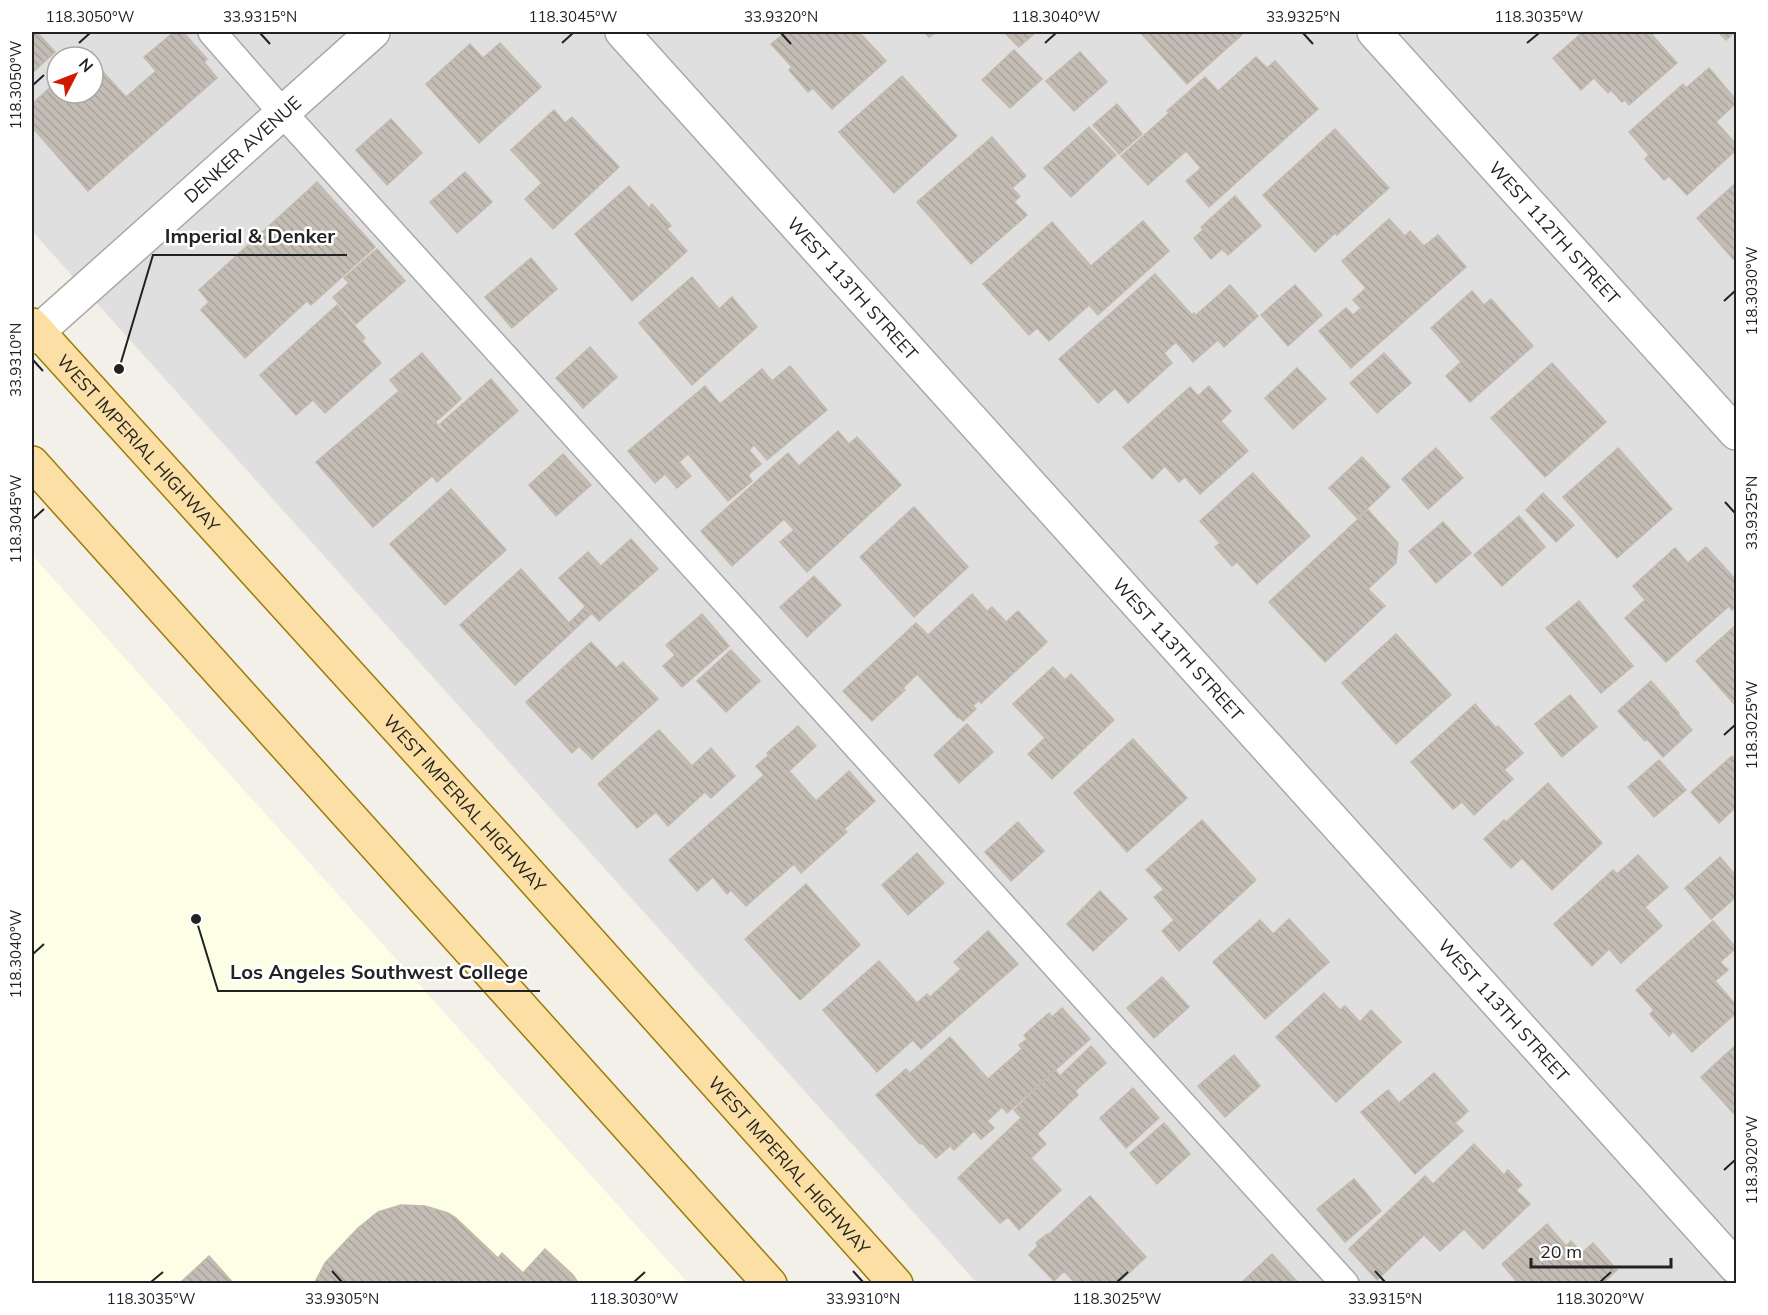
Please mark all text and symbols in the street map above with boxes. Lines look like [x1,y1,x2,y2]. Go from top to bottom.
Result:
text: 118.3050°W [46,7,135,26]
text: 33.9315°N [223,7,297,26]
text: 118.3045°W [529,7,618,26]
text: 33.9320°N [744,7,818,26]
text: 118.3040°W [1012,7,1101,26]
text: 33.9325°N [1266,7,1340,26]
text: 118.3035°W [1495,7,1584,26]
text: 118.3050°W [6,40,25,129]
north arrow [45,45,105,105]
text: N [75,54,98,76]
street label: DENKER AVENUE [179,91,305,207]
street label: WEST 112TH STREET [1484,156,1625,309]
street label: WEST 113TH STREET [783,212,924,365]
callout: Imperial & Denker [153,217,347,255]
text: Imperial & Denker [165,223,335,248]
text: 118.3030°W [1742,246,1761,335]
text: 33.9310°N [6,323,25,397]
street label: WEST IMPERIAL HIGHWAY [52,349,226,537]
text: 118.3045°W [6,474,25,563]
text: 33.9325°N [1742,476,1761,550]
street label: WEST 113TH STREET [1108,573,1249,726]
text: 118.3025°W [1742,680,1761,769]
street label: WEST IMPERIAL HIGHWAY [379,709,552,898]
text: 118.3040°W [6,909,25,998]
street label: WEST 113TH STREET [1434,934,1575,1086]
callout: Los Angeles Southwest College [218,953,540,991]
text: Los Angeles Southwest College [230,959,528,984]
street label: WEST IMPERIAL HIGHWAY [704,1071,876,1260]
text: 118.3020°W [1742,1115,1761,1204]
scale bar [1531,1231,1670,1269]
text: 20 m [1540,1240,1582,1263]
text: 118.3035°W [107,1289,196,1308]
text: 33.9305°N [305,1289,379,1308]
text: 118.3030°W [590,1289,679,1308]
text: 33.9310°N [826,1289,900,1308]
text: 118.3025°W [1073,1289,1162,1308]
text: 33.9315°N [1348,1289,1422,1308]
text: 118.3020°W [1556,1289,1645,1308]

